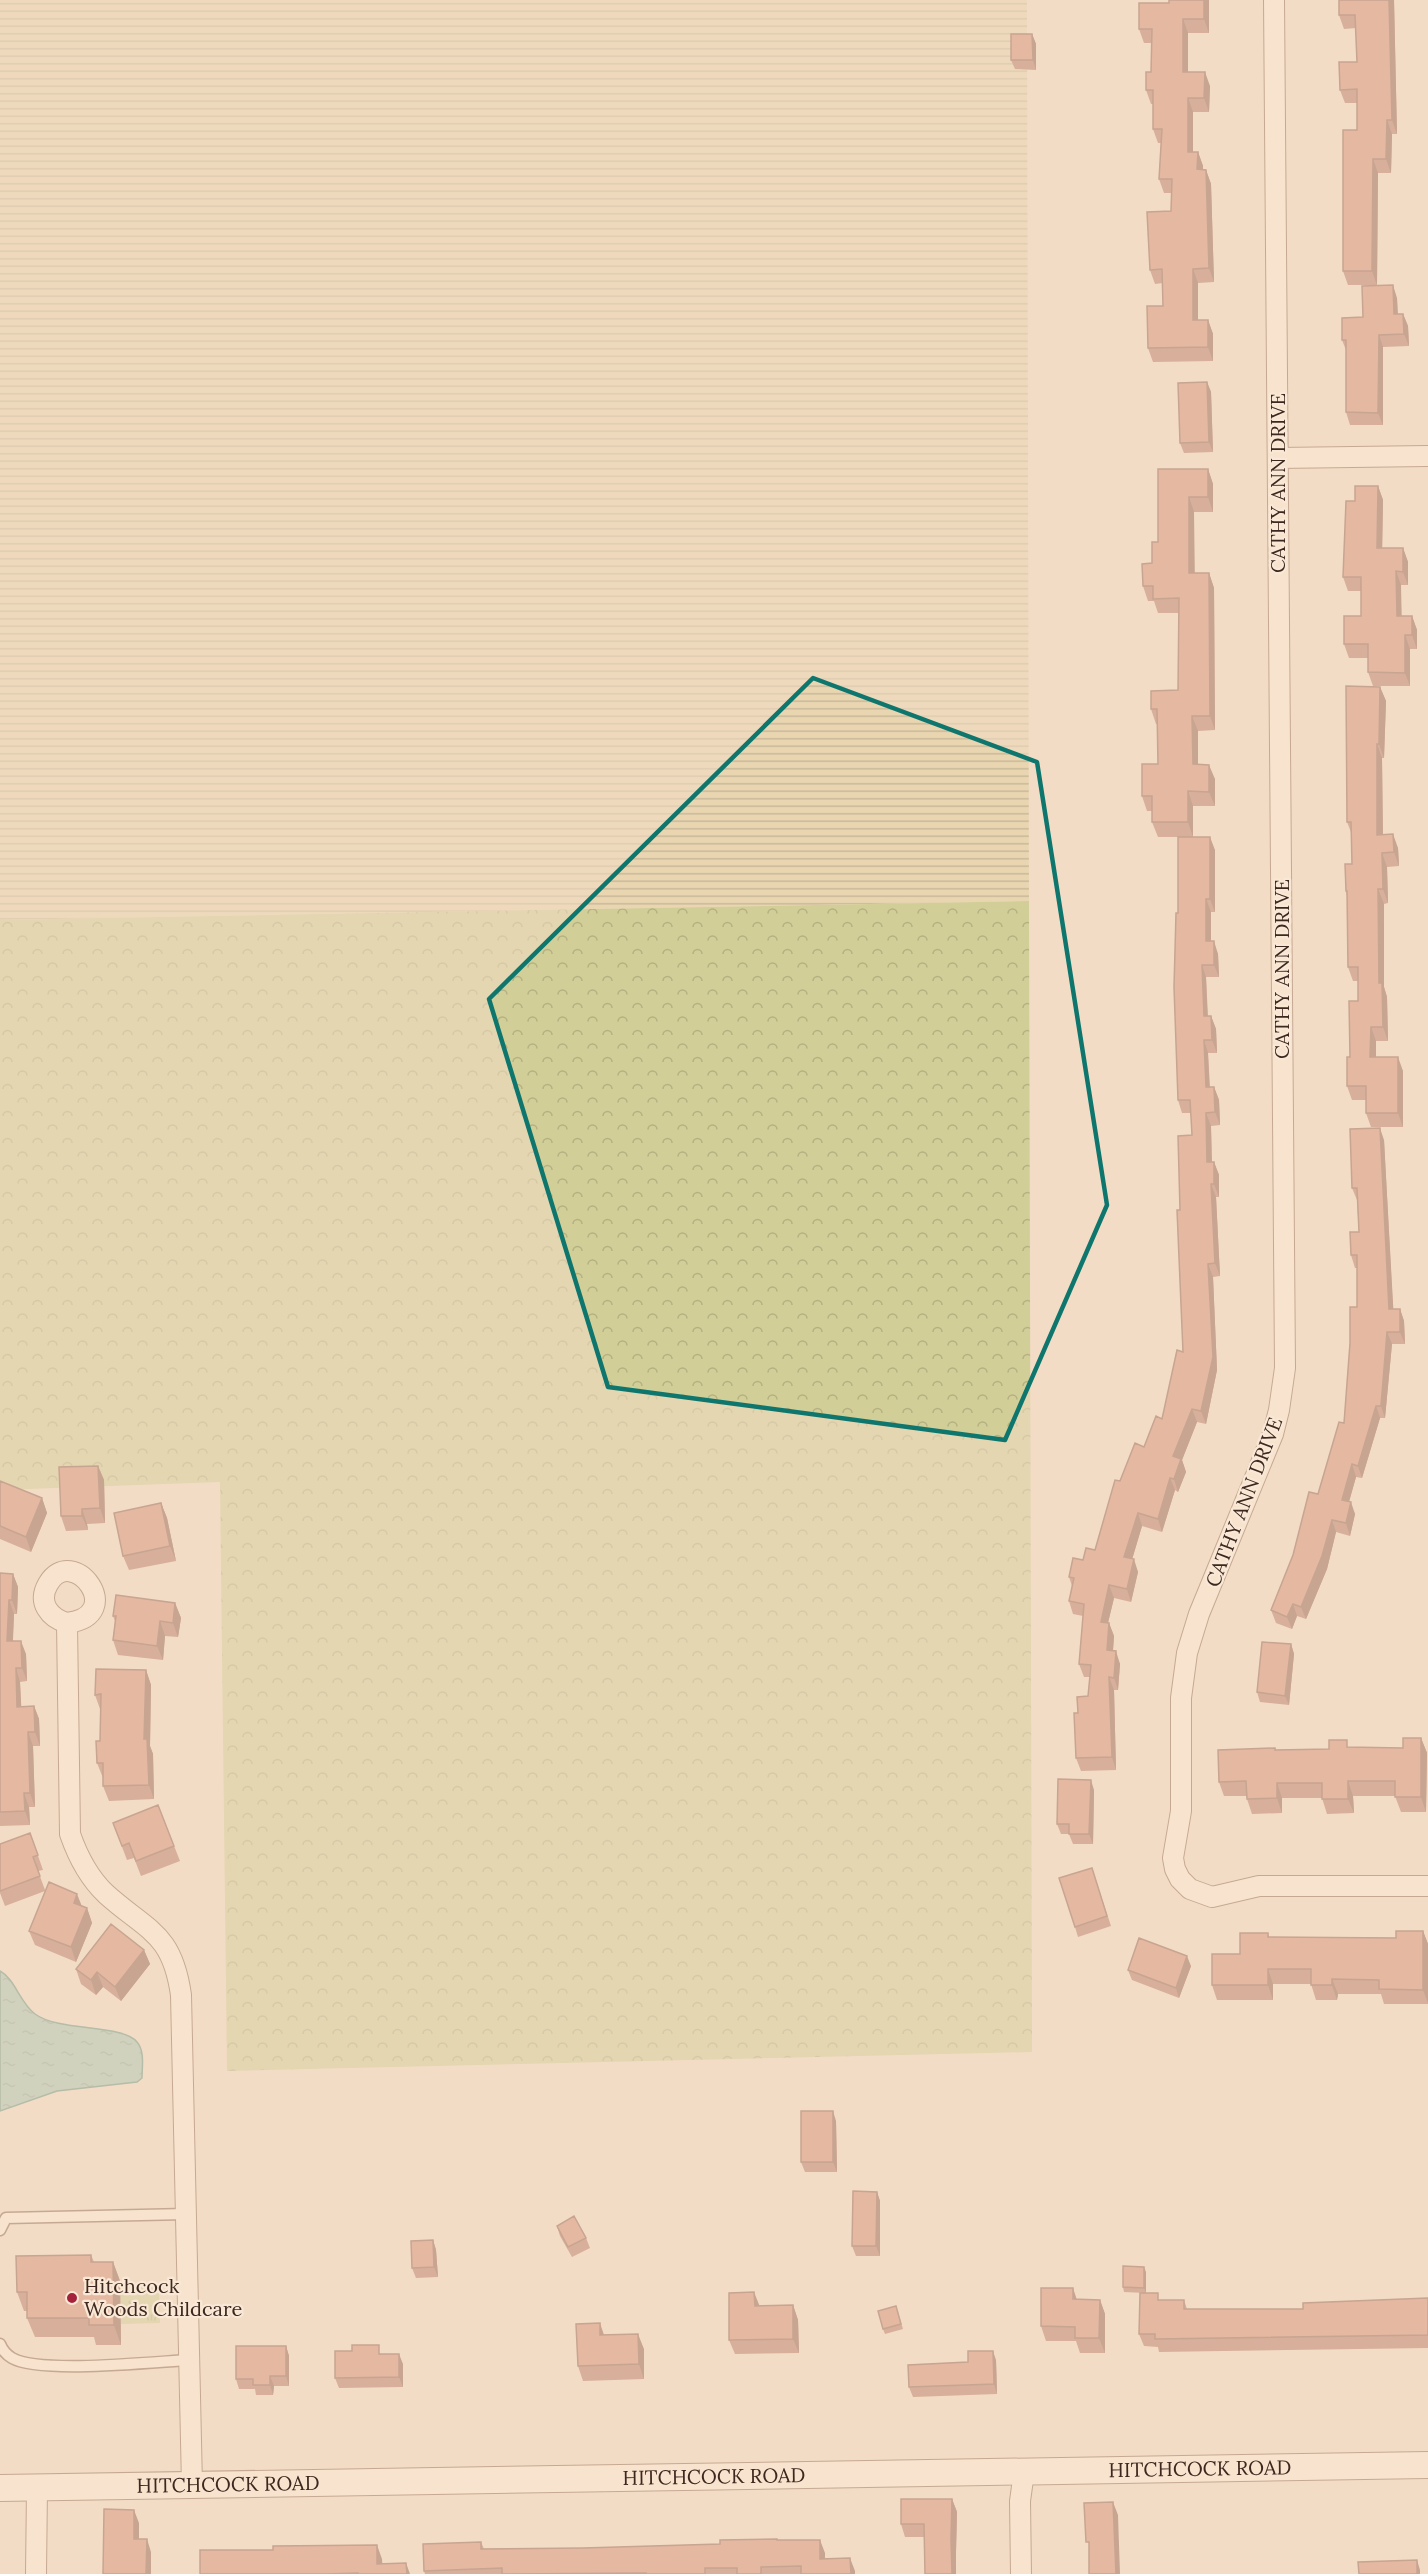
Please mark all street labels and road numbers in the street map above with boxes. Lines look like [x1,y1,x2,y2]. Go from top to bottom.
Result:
street label: CATHY ANN DRIVE [1265,393,1290,573]
street label: CATHY ANN DRIVE [1269,879,1294,1059]
street label: CATHY ANN DRIVE [1200,1413,1287,1590]
street label: HITCHCOCK ROAD [1108,2454,1292,2482]
street label: HITCHCOCK ROAD [622,2462,806,2490]
street label: HITCHCOCK ROAD [136,2470,320,2498]

